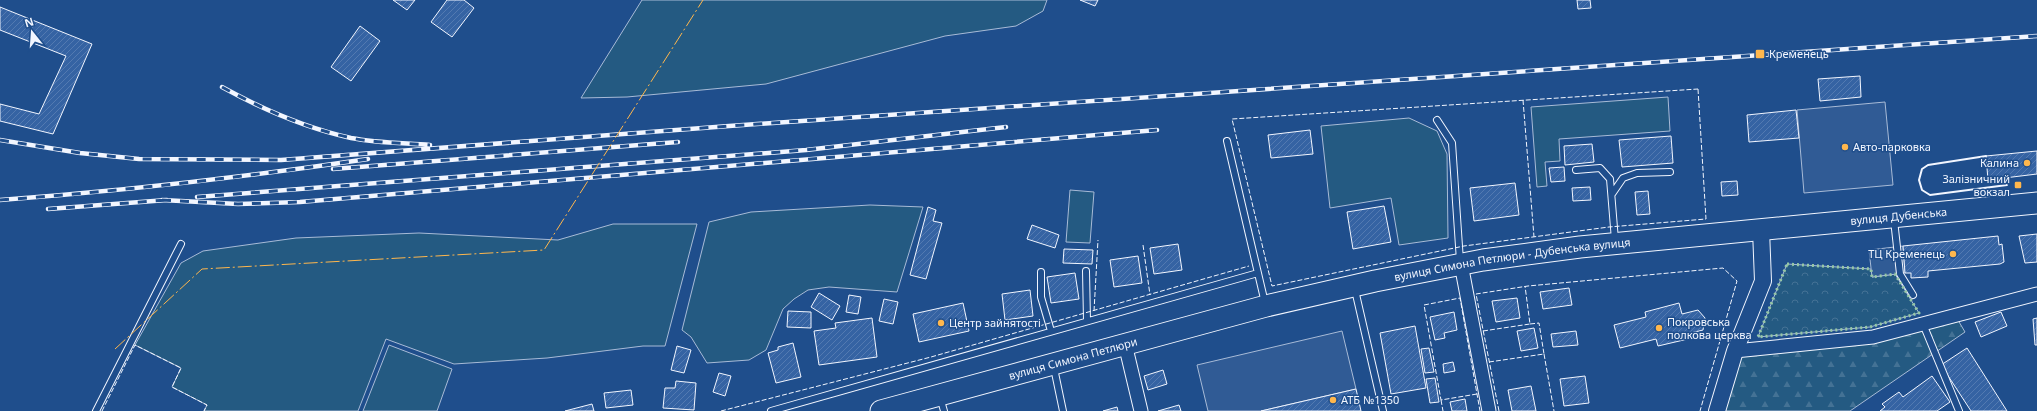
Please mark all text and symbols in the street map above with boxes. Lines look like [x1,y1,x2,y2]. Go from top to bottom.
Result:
north arrow [12,12,52,52]
text: N [22,13,35,30]
place label: Кременець [1769,46,1829,61]
marker: Кременець [1754,48,1766,60]
place label: Авто-парковка [1853,139,1931,154]
marker: Авто-парковка [1840,142,1850,152]
place label: Калина [1980,155,2019,170]
marker: Калина [2022,158,2032,168]
place label: Залізничний вокзал [1942,171,2010,199]
marker: Залізничний вокзал [2013,180,2023,190]
street label: вулиця Дубенська [1850,204,1948,228]
street label: вулиця Симона Петлюри - Дубенська вулиця [1393,234,1631,284]
place label: ТЦ Кременець [1868,246,1945,261]
marker: ТЦ Кременець [1948,249,1958,259]
place label: Покровська полкова церква [1667,314,1752,342]
place label: Центр зайнятості [949,315,1041,330]
marker: Центр зайнятості [936,318,946,328]
marker: Покровська полкова церква [1654,323,1664,333]
street label: вулиця Симона Петлюри [1007,333,1139,383]
place label: АТБ №1350 [1341,392,1399,407]
marker: АТБ №1350 [1328,395,1338,405]

